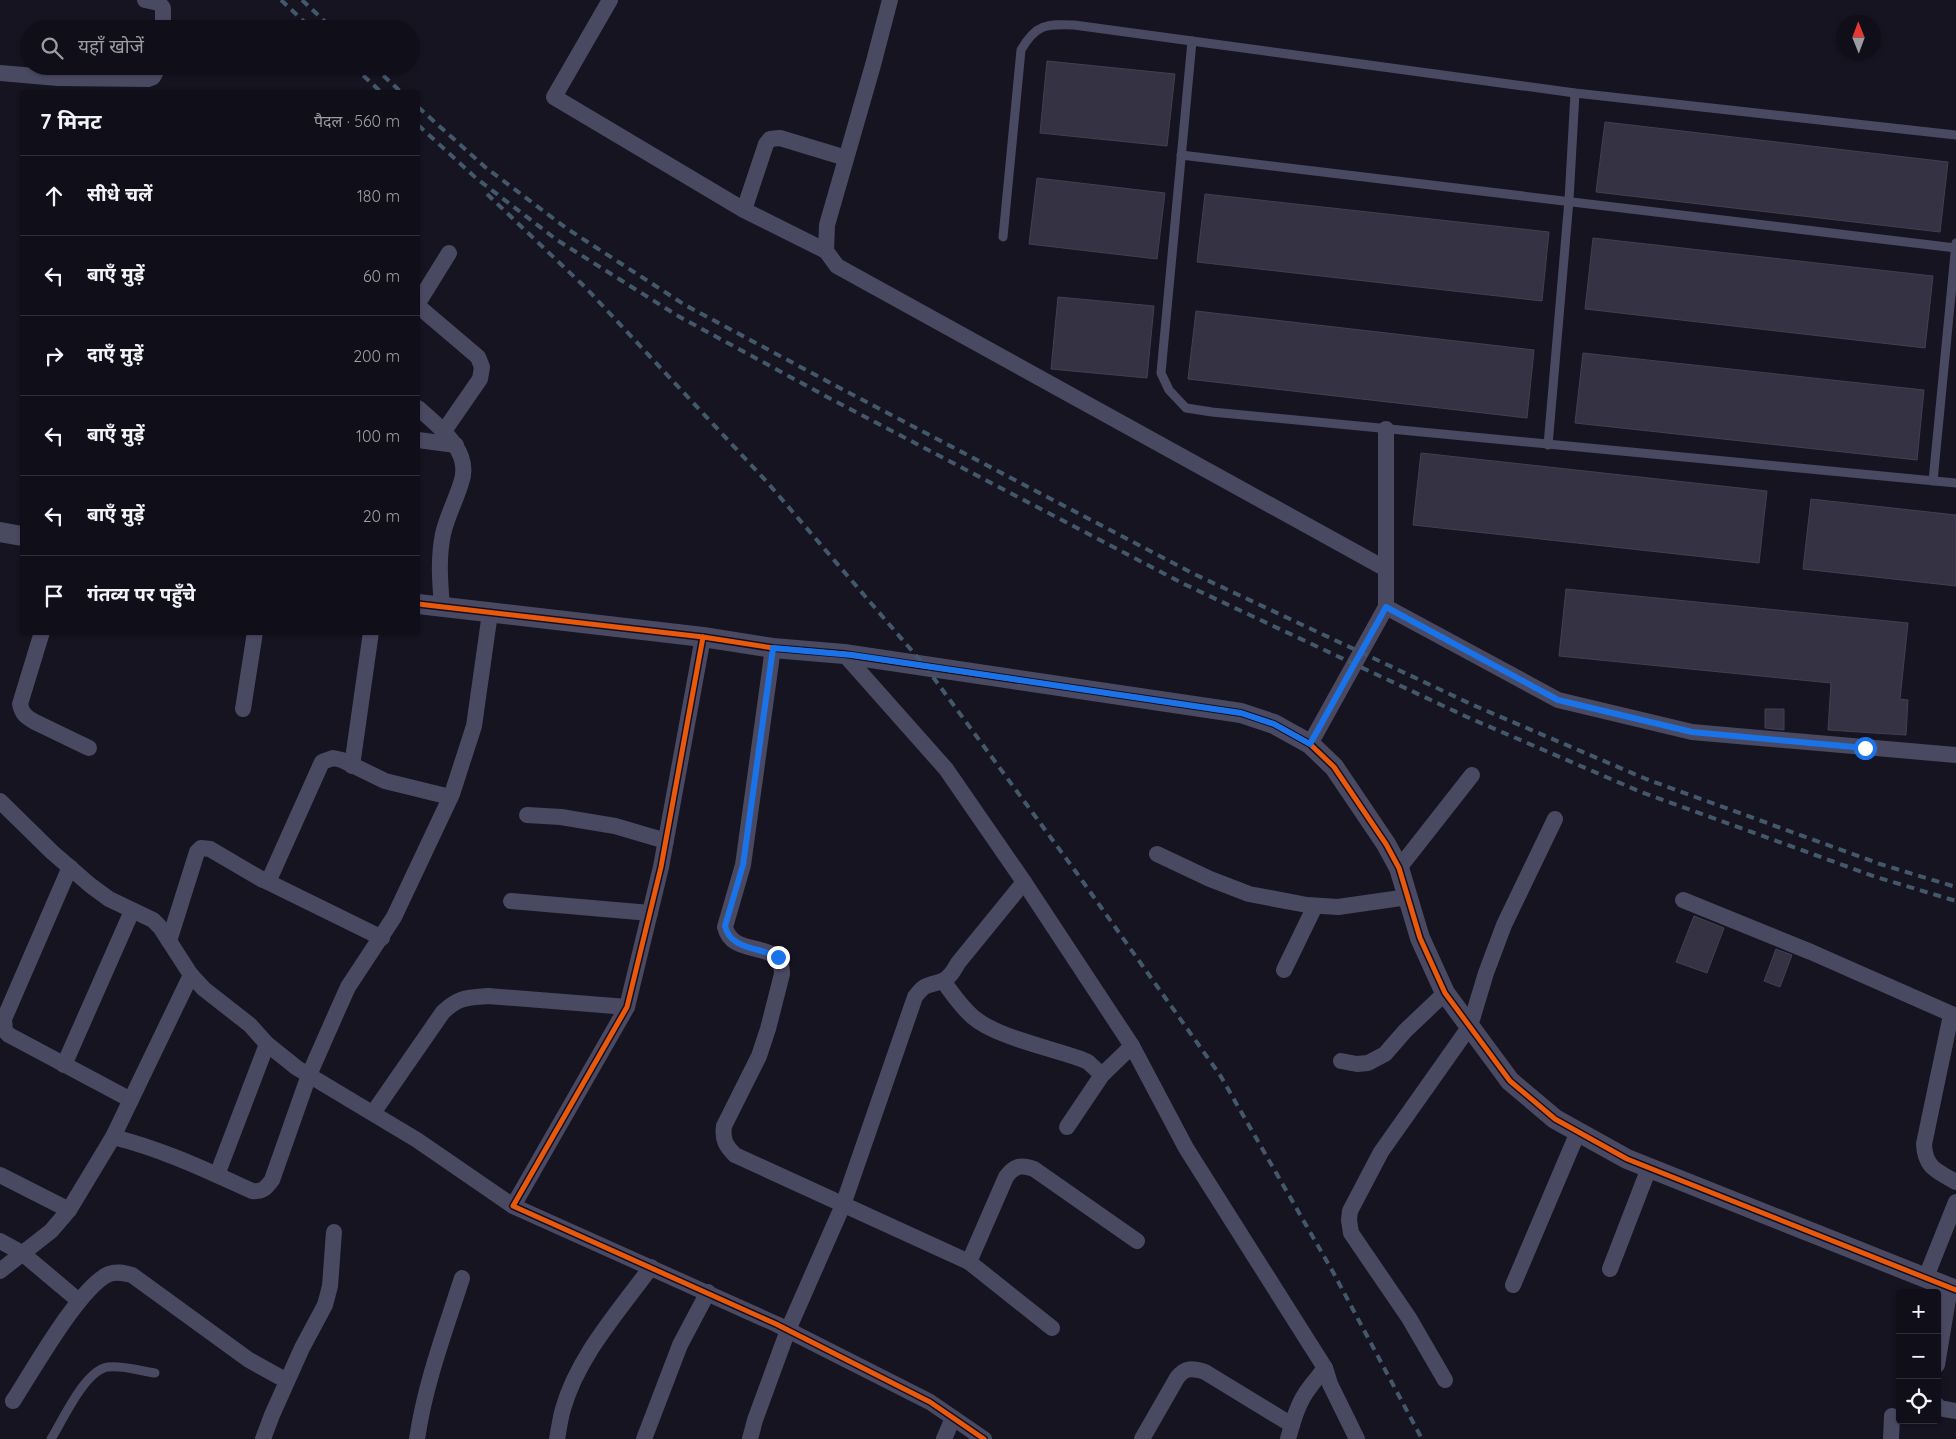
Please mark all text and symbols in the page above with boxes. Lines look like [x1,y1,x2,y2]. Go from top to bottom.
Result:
north arrow [1836,15,1881,60]
search box [20,20,420,75]
icon: search [38,34,66,62]
text: यहाँ खोजें [78,34,144,58]
text: 7 मिनट [40,108,102,134]
text: पैदल · 560 m [314,111,400,131]
icon: ahead [40,182,68,210]
text: सीधे चलें [87,182,152,206]
text: 180 m [357,186,400,206]
icon: left [40,262,68,290]
text: बाएँ मुड़ें [87,262,144,286]
text: 60 m [363,266,400,286]
icon: right [40,342,68,370]
text: दाएँ मुड़ें [87,342,143,366]
text: 200 m [353,346,400,366]
icon: left [40,422,68,450]
text: बाएँ मुड़ें [87,422,144,446]
text: 100 m [356,426,400,446]
icon: left [40,502,68,530]
text: बाएँ मुड़ें [87,502,144,526]
text: 20 m [363,506,400,526]
icon: arrive [40,582,68,610]
text: गंतव्य पर पहुँचे [87,582,195,606]
route start [1854,737,1877,760]
route end [767,946,790,969]
map controls [1896,1289,1941,1424]
button: + [1896,1289,1941,1334]
button: − [1896,1334,1941,1379]
button: locate [1896,1379,1941,1424]

